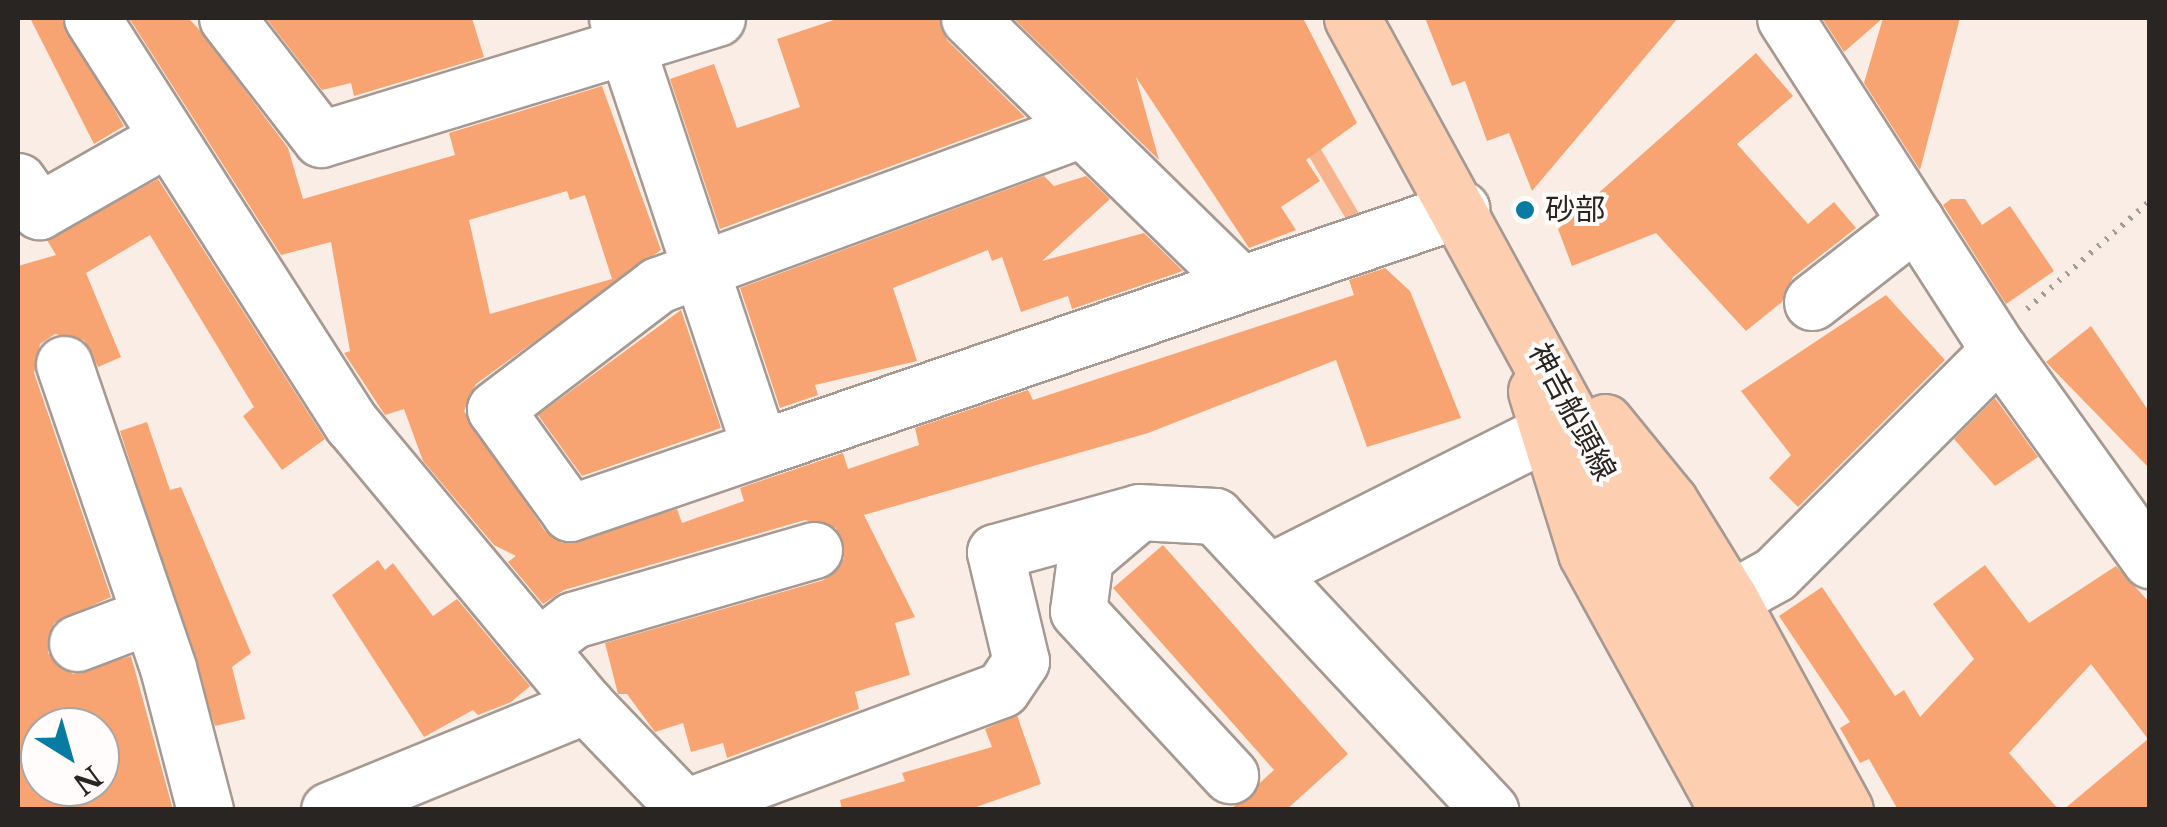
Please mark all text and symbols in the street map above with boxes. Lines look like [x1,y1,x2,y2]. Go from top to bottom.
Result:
place label: 砂部 [1545,192,1605,228]
marker: 砂部 [1514,199,1536,221]
street label: 神吉船頭線 [1521,337,1623,487]
north arrow [20,707,120,807]
text: N [66,758,108,802]

